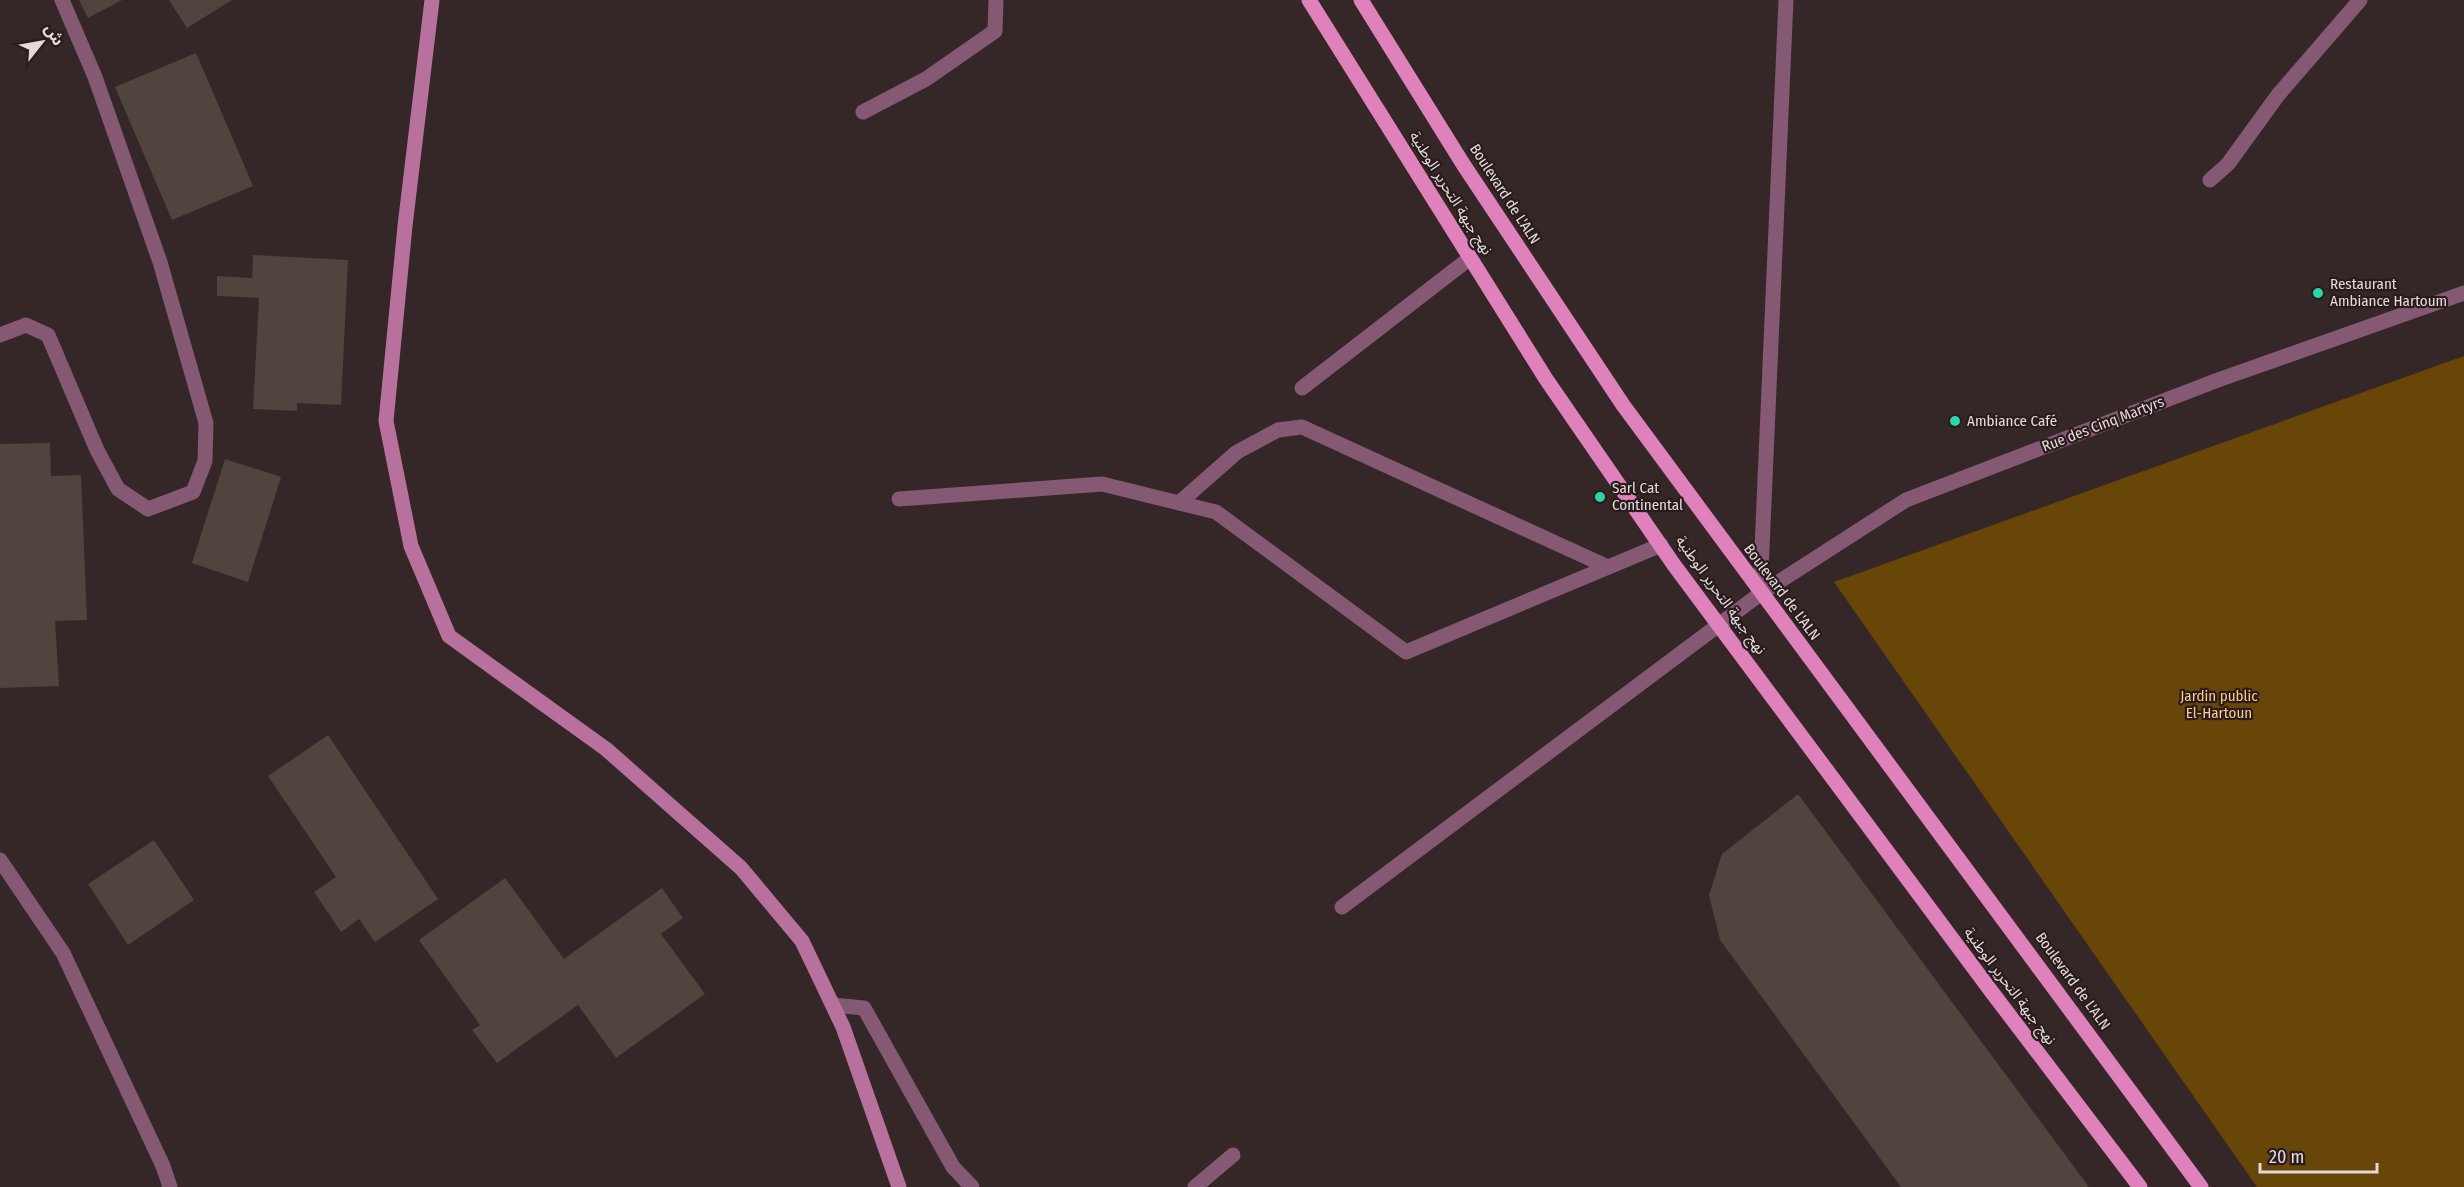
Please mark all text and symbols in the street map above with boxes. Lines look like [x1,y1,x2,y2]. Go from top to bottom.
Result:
north arrow [12,12,72,72]
text: ش [41,20,68,49]
street label: نهج جبهة التحرير الوطنية [1403,128,1496,260]
street label: Boulevard de L'ALN [1466,141,1544,247]
place label: Restaurant Ambiance Hartoum [2330,275,2447,310]
marker: Restaurant Ambiance Hartoum [2311,286,2325,300]
street label: Rue des Cinq Martyrs [2039,392,2167,456]
place label: Ambiance Café [1967,412,2057,430]
marker: Ambiance Café [1948,414,1962,428]
place label: Sarl Cat Continental [1612,479,1683,514]
marker: Sarl Cat Continental [1593,490,1607,504]
street label: نهج جبهة التحرير الوطنية [1670,532,1770,660]
street label: Boulevard de L'ALN [1740,540,1824,644]
park label: Jardin public El-Hartoun [2180,687,2258,722]
street label: نهج جبهة التحرير الوطنية [1958,924,2060,1050]
street label: Boulevard de L'ALN [2032,929,2114,1033]
scale bar [2260,1136,2377,1174]
text: 20 m [2269,1146,2304,1168]

